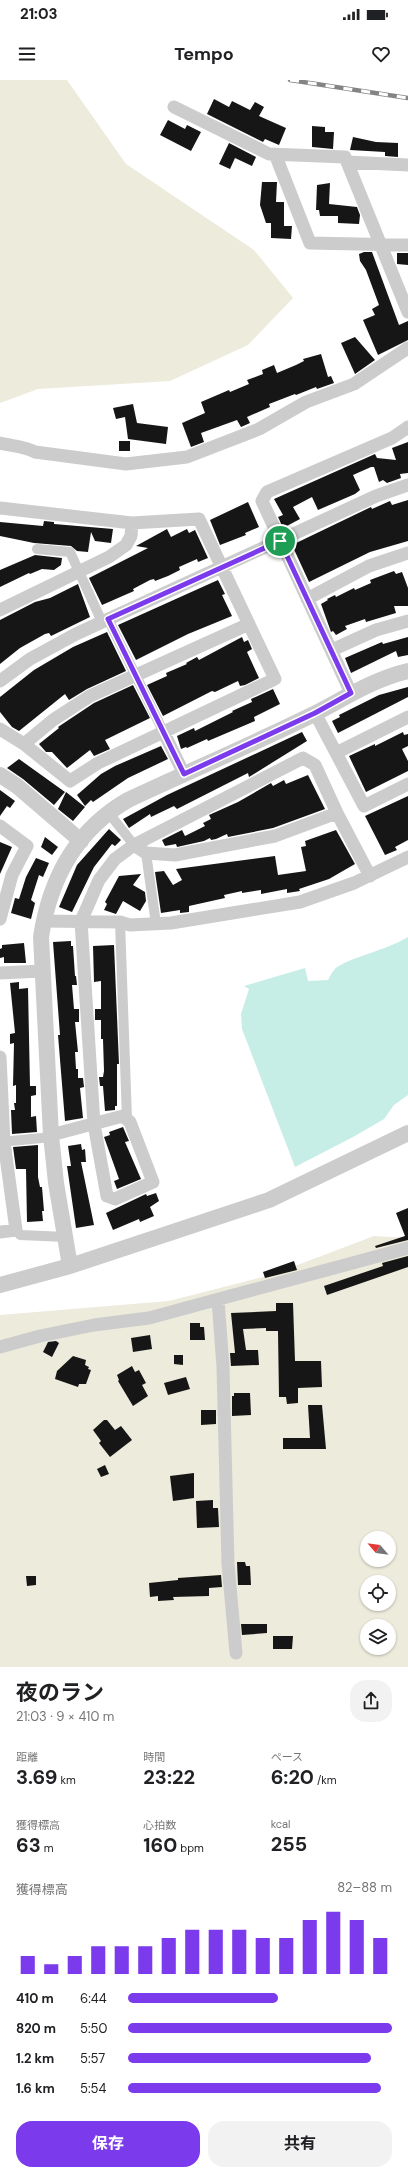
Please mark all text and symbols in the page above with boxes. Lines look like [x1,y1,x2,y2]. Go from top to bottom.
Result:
text: 21:03 [20,4,58,24]
text: Tempo [174,42,234,66]
icon: menu [16,43,38,65]
icon: heart [370,43,392,65]
pin [263,524,297,558]
icon: arrive [269,530,291,552]
north arrow [360,1531,396,1567]
map controls [360,1531,396,1655]
button: locate [360,1575,396,1611]
button: layers [360,1619,396,1655]
text: 夜のラン [16,1678,104,1707]
button: share [350,1680,392,1722]
text: 21:03 · 9 × 410 m [16,1708,114,1725]
text: 距離 [16,1750,38,1764]
text: 時間 [143,1750,165,1764]
text: ペース [271,1750,303,1764]
text: 3.69 [16,1764,57,1790]
text: 23:22 [143,1764,195,1790]
text: 6:20 [271,1764,314,1790]
text: km [57,1773,76,1787]
text: /km [314,1773,337,1787]
text: kcal [271,1817,291,1831]
text: 獲得標高 [16,1818,60,1832]
text: 心拍数 [143,1818,176,1832]
text: 255 [271,1831,307,1857]
text: 63 [16,1832,41,1858]
text: 160 [143,1832,177,1858]
text: m [41,1841,53,1855]
text: bpm [177,1841,204,1855]
text: 82–88 m [337,1879,392,1896]
text: 獲得標高 [16,1881,68,1898]
text: 410 m [16,1990,54,2007]
text: 6:44 [80,1990,107,2007]
text: 820 m [16,2020,56,2037]
text: 5:50 [80,2020,107,2037]
text: 1.2 km [16,2050,54,2067]
text: 5:57 [80,2050,105,2067]
text: 1.6 km [16,2080,55,2097]
text: 5:54 [80,2080,106,2097]
button: 保存 [16,2121,200,2167]
button: 共有 [208,2121,392,2167]

